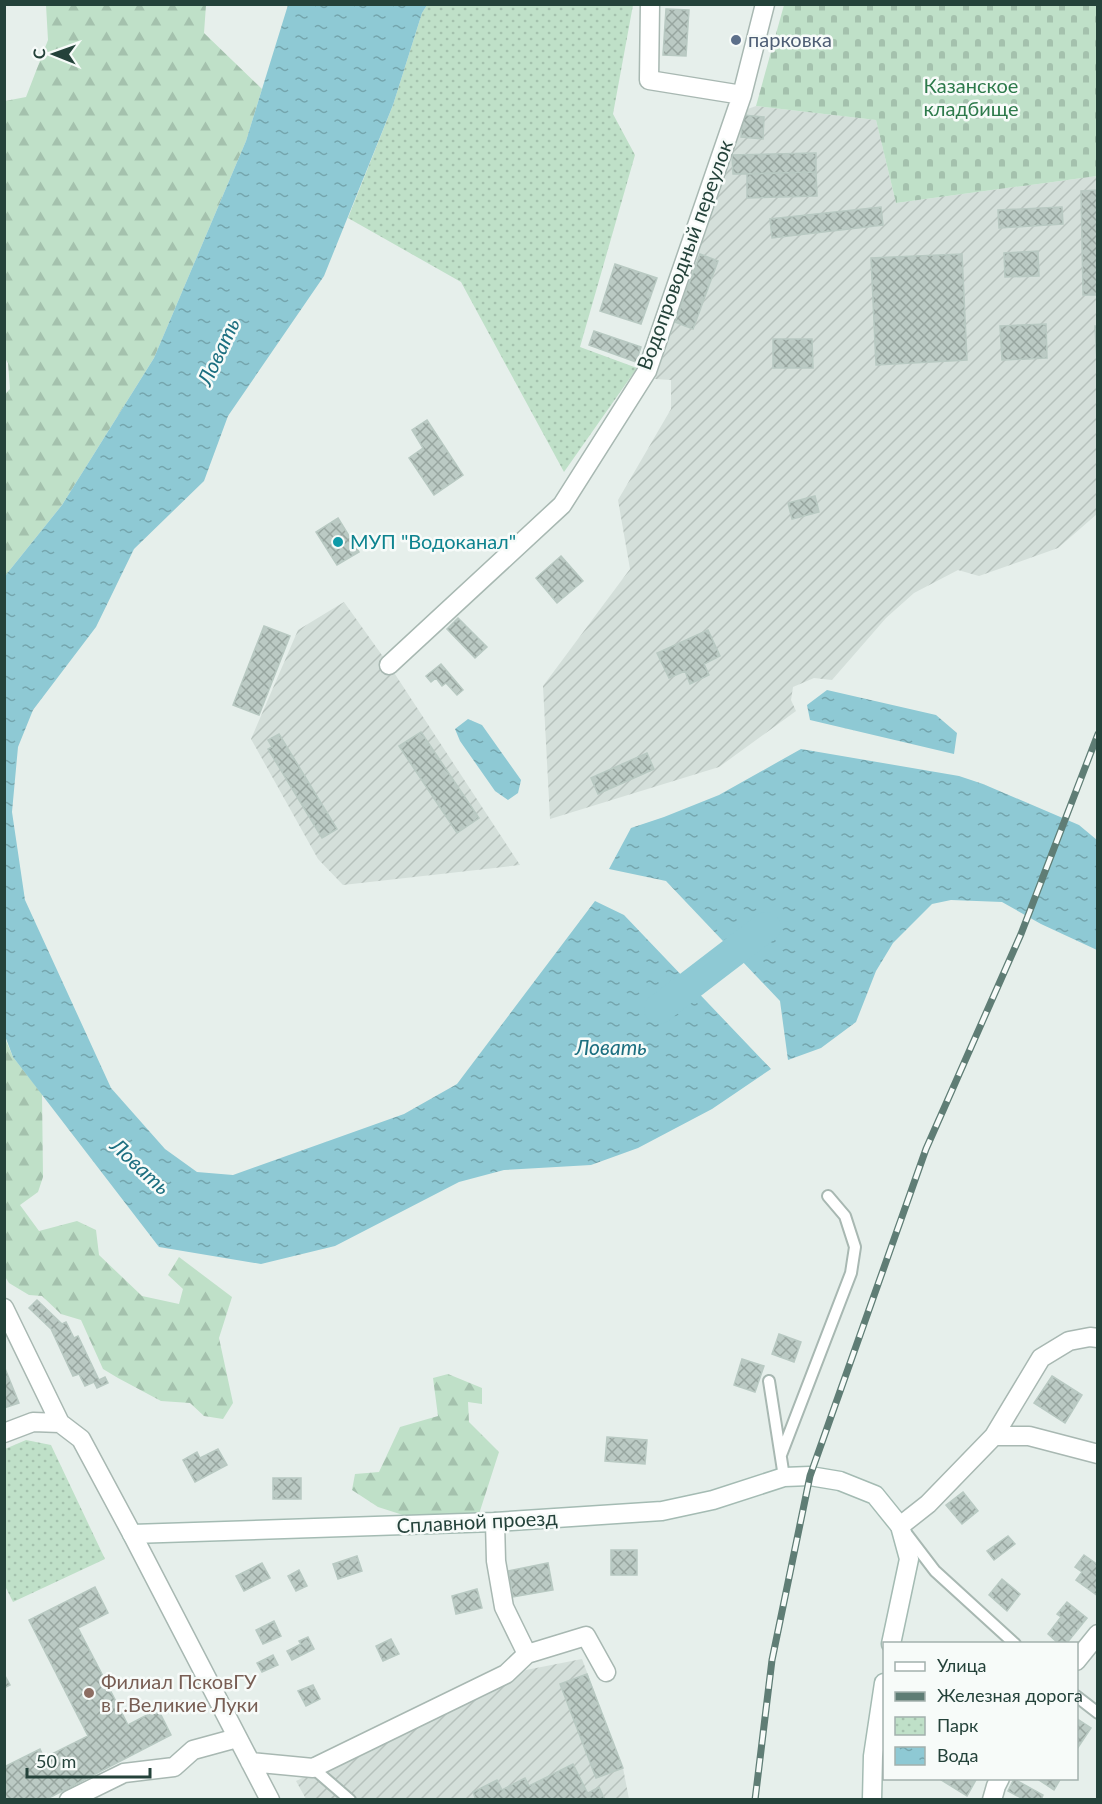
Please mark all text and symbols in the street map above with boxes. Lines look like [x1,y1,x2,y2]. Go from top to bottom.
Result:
north arrow [24,24,84,84]
place label: парковка [748,27,832,51]
marker: парковка [729,33,743,47]
text: С [29,48,48,59]
park label: Казанское кладбище [924,73,1018,120]
street label: Водопроводный переулок [631,136,737,373]
water label: Ловать [191,314,244,390]
place label: МУП "Водоканал" [350,529,516,553]
marker: МУП "Водоканал" [331,535,345,549]
water label: Ловать [574,1034,647,1059]
water label: Ловать [106,1132,176,1199]
street label: Сплавной проезд [396,1505,558,1537]
legend [883,1642,1078,1780]
text: Улица [937,1654,987,1676]
place label: Филиал ПсковГУ в г.Великие Луки [101,1669,258,1716]
text: Железная дорога [937,1684,1083,1706]
marker: Филиал ПсковГУ в г.Великие Луки [82,1686,96,1700]
text: Парк [937,1714,979,1736]
scale bar [27,1741,150,1779]
text: Вода [937,1744,978,1766]
text: 50 m [36,1750,76,1772]

